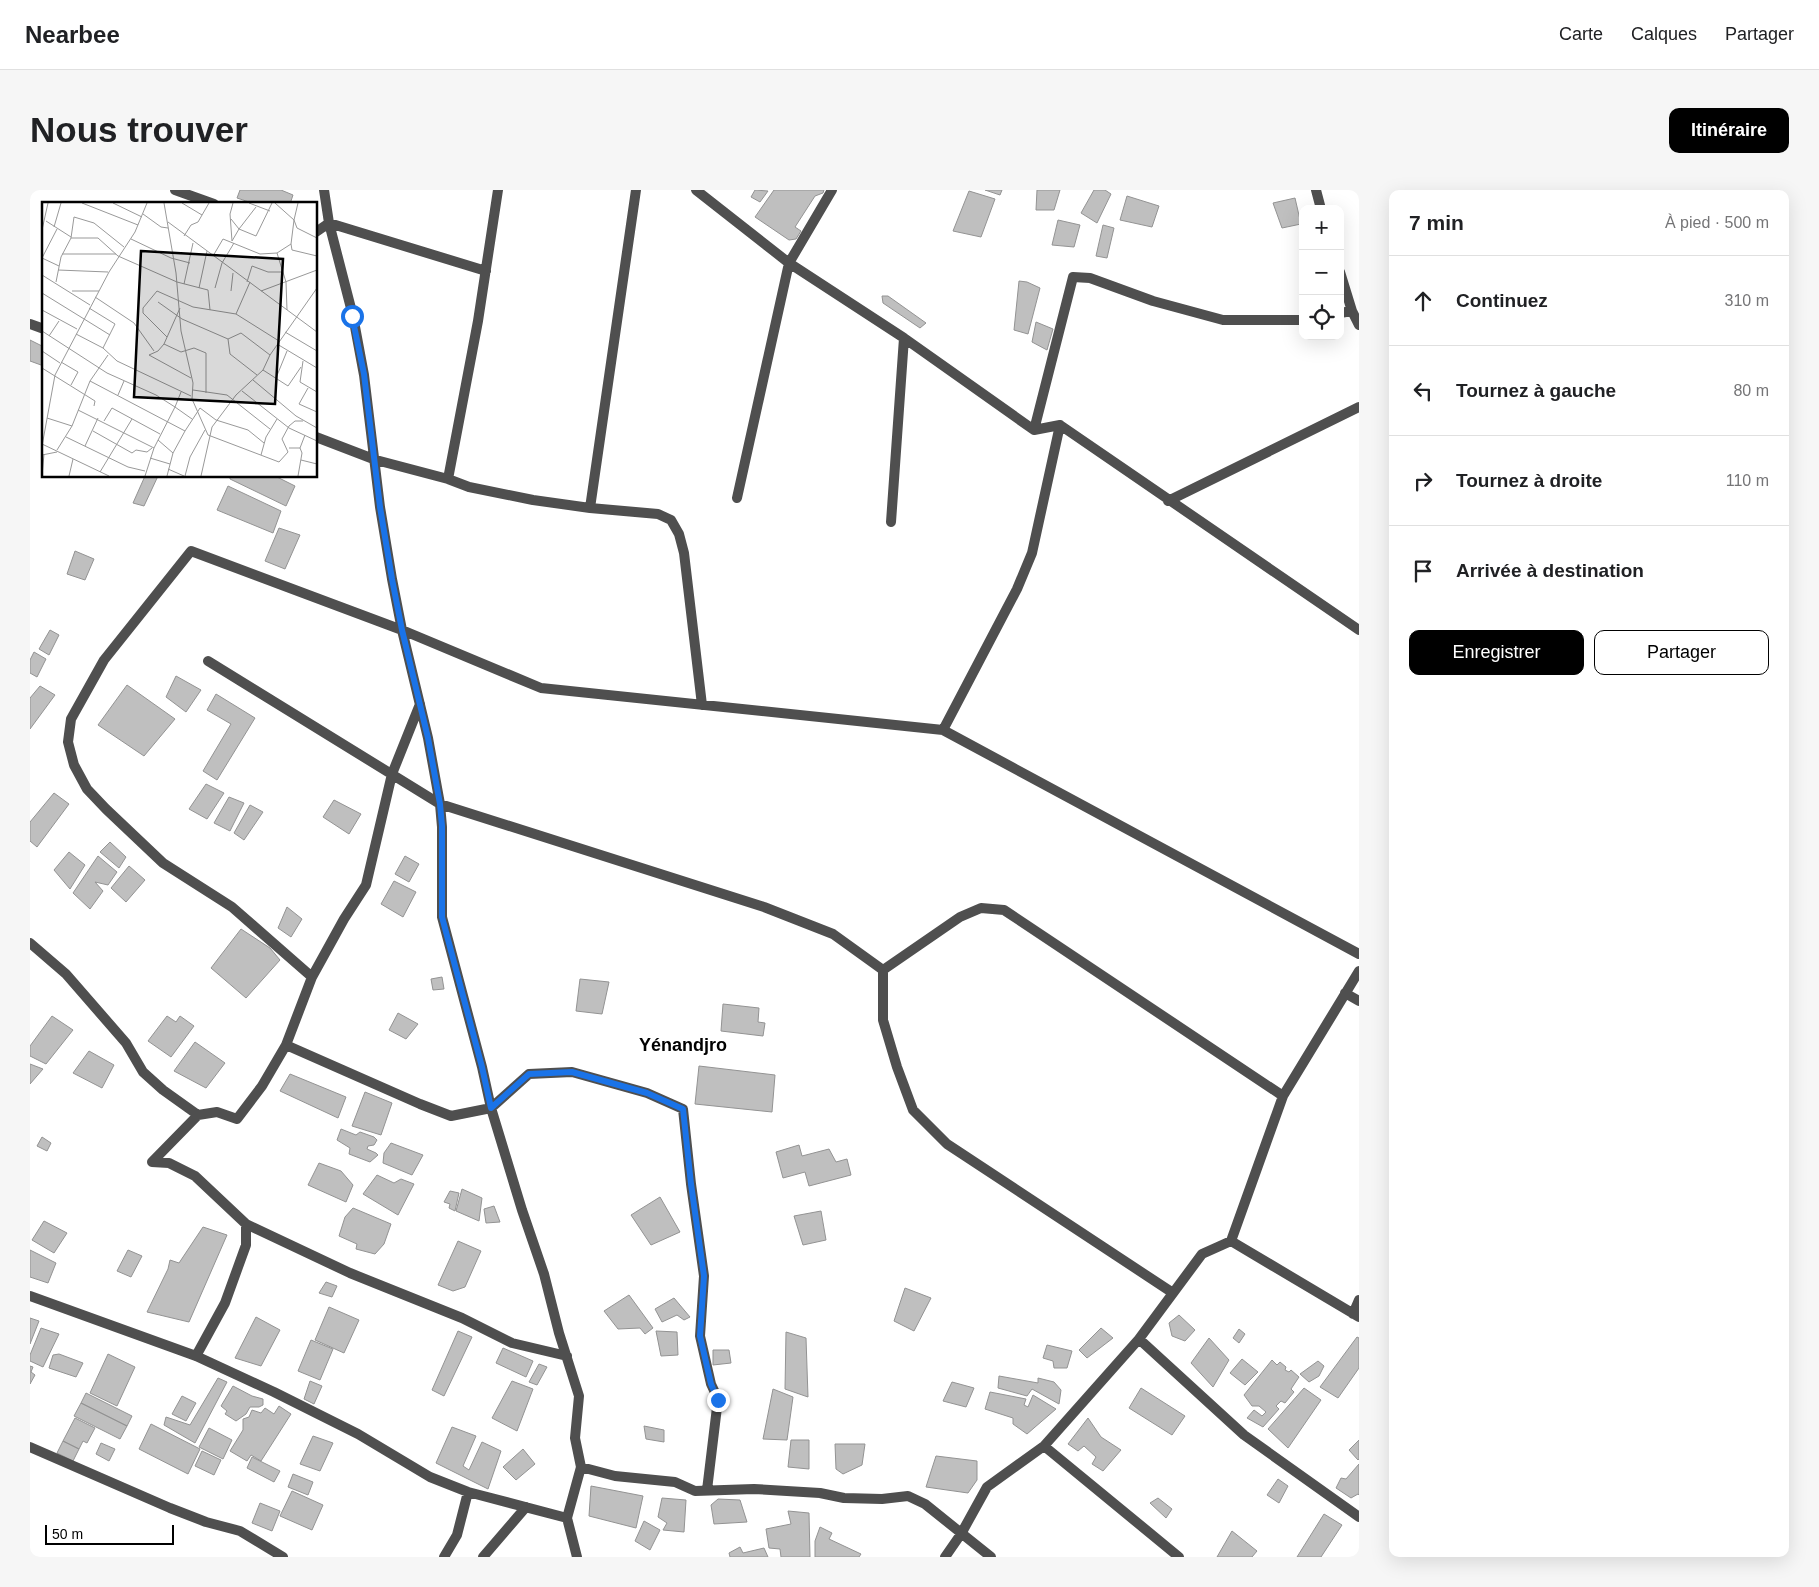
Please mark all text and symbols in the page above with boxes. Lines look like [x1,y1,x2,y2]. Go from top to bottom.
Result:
text: Nearbee [25,21,120,48]
text: Carte [1559,24,1603,44]
text: Calques [1631,24,1697,44]
text: Partager [1725,24,1794,44]
button: Itinéraire [1669,108,1789,153]
text: Nous trouver [30,110,248,149]
inset map [42,202,318,478]
map controls [1299,205,1344,340]
button: + [1299,205,1344,250]
text: 7 min [1409,211,1464,234]
text: À pied · 500 m [1665,214,1769,231]
button: − [1299,250,1344,295]
icon: ahead [1409,287,1437,315]
text: Continuez [1456,290,1548,311]
text: 310 m [1725,292,1769,309]
button: locate [1299,295,1344,340]
route start [341,305,364,328]
icon: left [1409,377,1437,405]
text: Tournez à gauche [1456,380,1616,401]
text: 80 m [1733,382,1769,399]
icon: right [1409,467,1437,495]
text: Tournez à droite [1456,470,1602,491]
text: 110 m [1726,472,1769,489]
icon: arrive [1409,557,1437,585]
text: Arrivée à destination [1456,560,1644,581]
button: Enregistrer [1409,630,1584,675]
button: Partager [1594,630,1769,675]
district label: Yénandjro [639,1035,727,1055]
route end [707,1389,730,1412]
scale bar [45,1522,174,1545]
text: 50 m [52,1526,83,1542]

